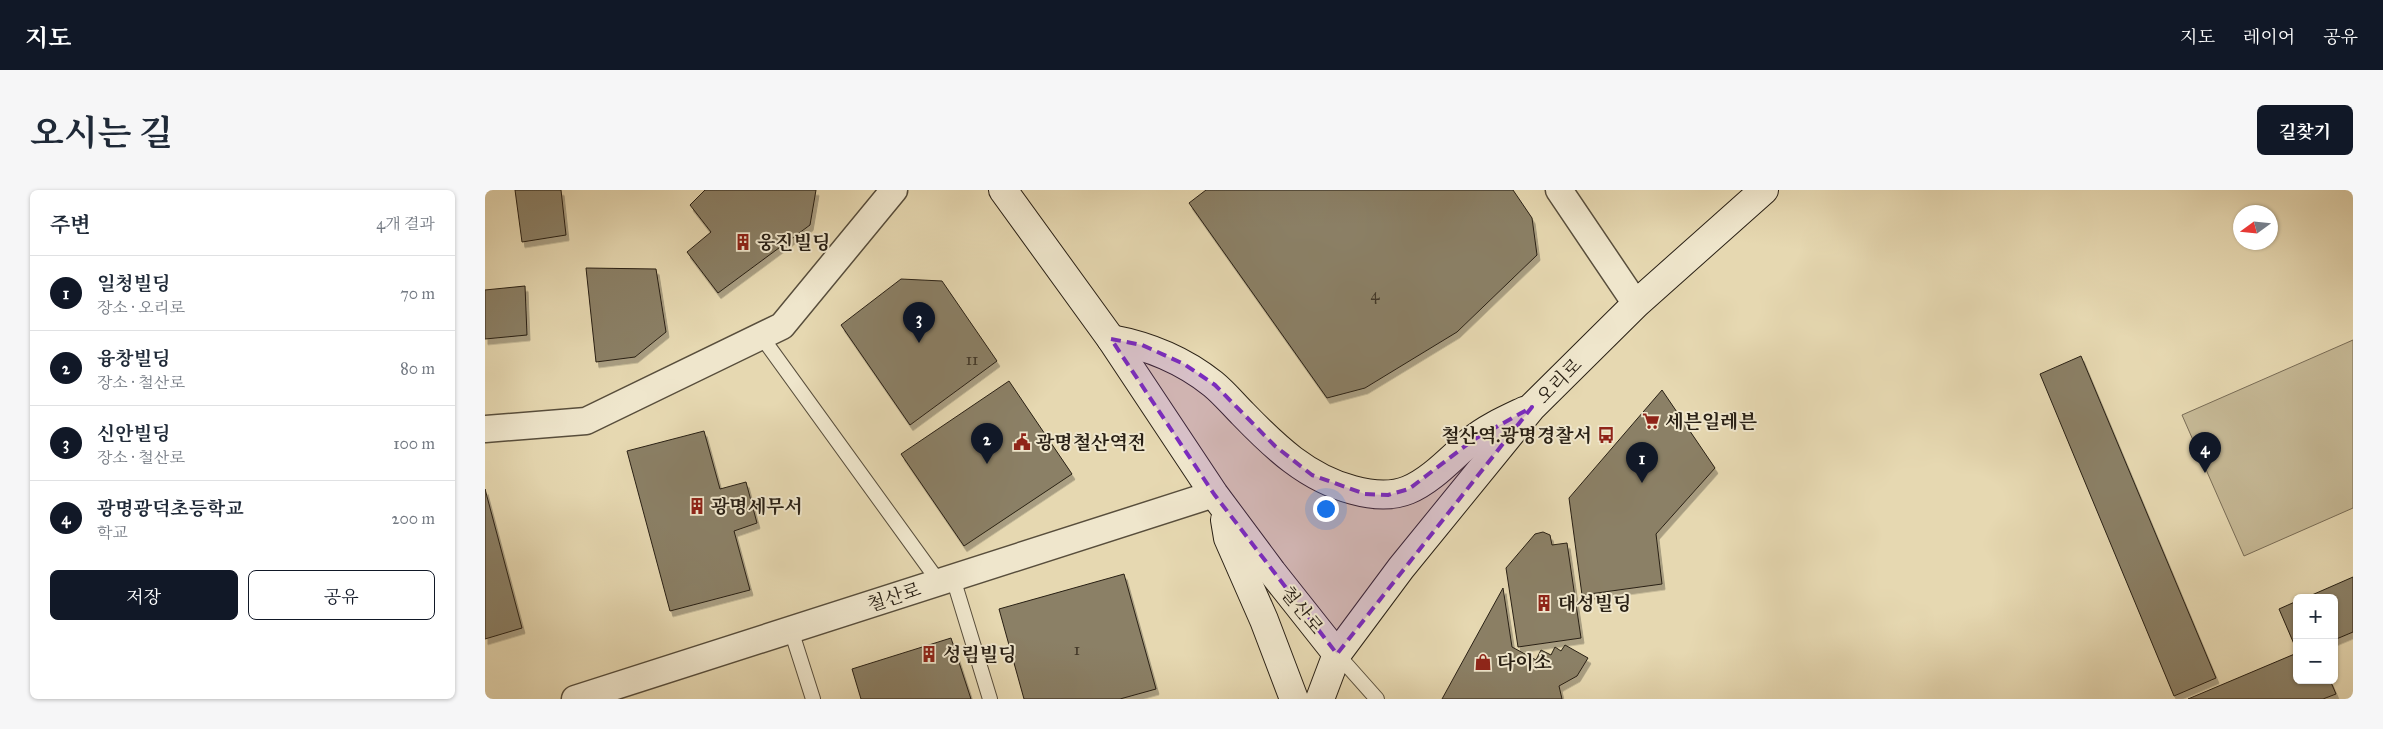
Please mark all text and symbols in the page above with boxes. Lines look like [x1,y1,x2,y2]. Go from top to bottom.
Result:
text: 지도 [25,23,71,53]
text: 지도 [2180,26,2215,48]
text: 레이어 [2243,26,2295,48]
text: 공유 [2323,26,2358,48]
button: 길찾기 [2257,105,2353,155]
text: 오시는 길 [30,112,173,155]
north arrow [2233,205,2278,250]
text: 주변 [50,212,91,238]
text: 4개 결과 [376,214,435,233]
place label: 웅진빌딩 [757,231,830,254]
building icon: 웅진빌딩 [733,232,753,252]
text: 일청빌딩 [97,272,170,295]
text: 1 [63,284,69,303]
text: 70 m [400,284,435,303]
house number: 4 [1371,285,1381,304]
text: 장소 · 오리로 [97,298,185,317]
pin: 3 [903,302,935,343]
text: 융창빌딩 [97,347,170,370]
house number: 11 [966,350,978,369]
street label: 오리로 [1531,353,1587,409]
text: 2 [62,359,70,378]
text: 80 m [400,359,435,378]
text: 장소 · 철산로 [97,373,185,392]
place label: 세븐일레븐 [1665,410,1757,433]
supermarket icon: 세븐일레븐 [1641,411,1661,431]
text: 신안빌딩 [97,422,170,445]
pin: 2 [971,423,1003,464]
place label: 철산역.광명경찰서 [1441,424,1592,447]
bus stop icon: 철산역.광명경찰서 [1596,425,1616,445]
place label: 광명철산역전 [1036,431,1146,454]
public building icon: 광명철산역전 [1012,432,1032,452]
pin: 4 [2189,432,2221,473]
text: 3 [63,434,69,453]
text: 100 m [393,434,435,453]
pin: 1 [1626,442,1658,483]
text: 장소 · 철산로 [97,448,185,467]
place label: 광명세무서 [711,495,803,518]
building icon: 광명세무서 [687,496,707,516]
your location [1313,496,1339,522]
text: 광명광덕초등학교 [97,497,244,520]
text: 4 [62,509,70,528]
text: 200 m [392,509,435,528]
text: 학교 [97,523,128,542]
button: 저장 [50,570,238,620]
button: 공유 [248,570,435,620]
street label: 철산로 [864,578,924,616]
street label: 철산로 [1276,581,1328,639]
place label: 대성빌딩 [1558,592,1631,615]
building icon: 대성빌딩 [1534,593,1554,613]
map controls [2293,594,2338,684]
button: + [2293,594,2338,639]
button: − [2293,639,2338,684]
house number: 1 [1074,640,1080,659]
place label: 성림빌딩 [943,643,1016,666]
building icon: 성림빌딩 [919,644,939,664]
place label: 다이소 [1497,651,1552,674]
shop icon: 다이소 [1473,652,1493,672]

